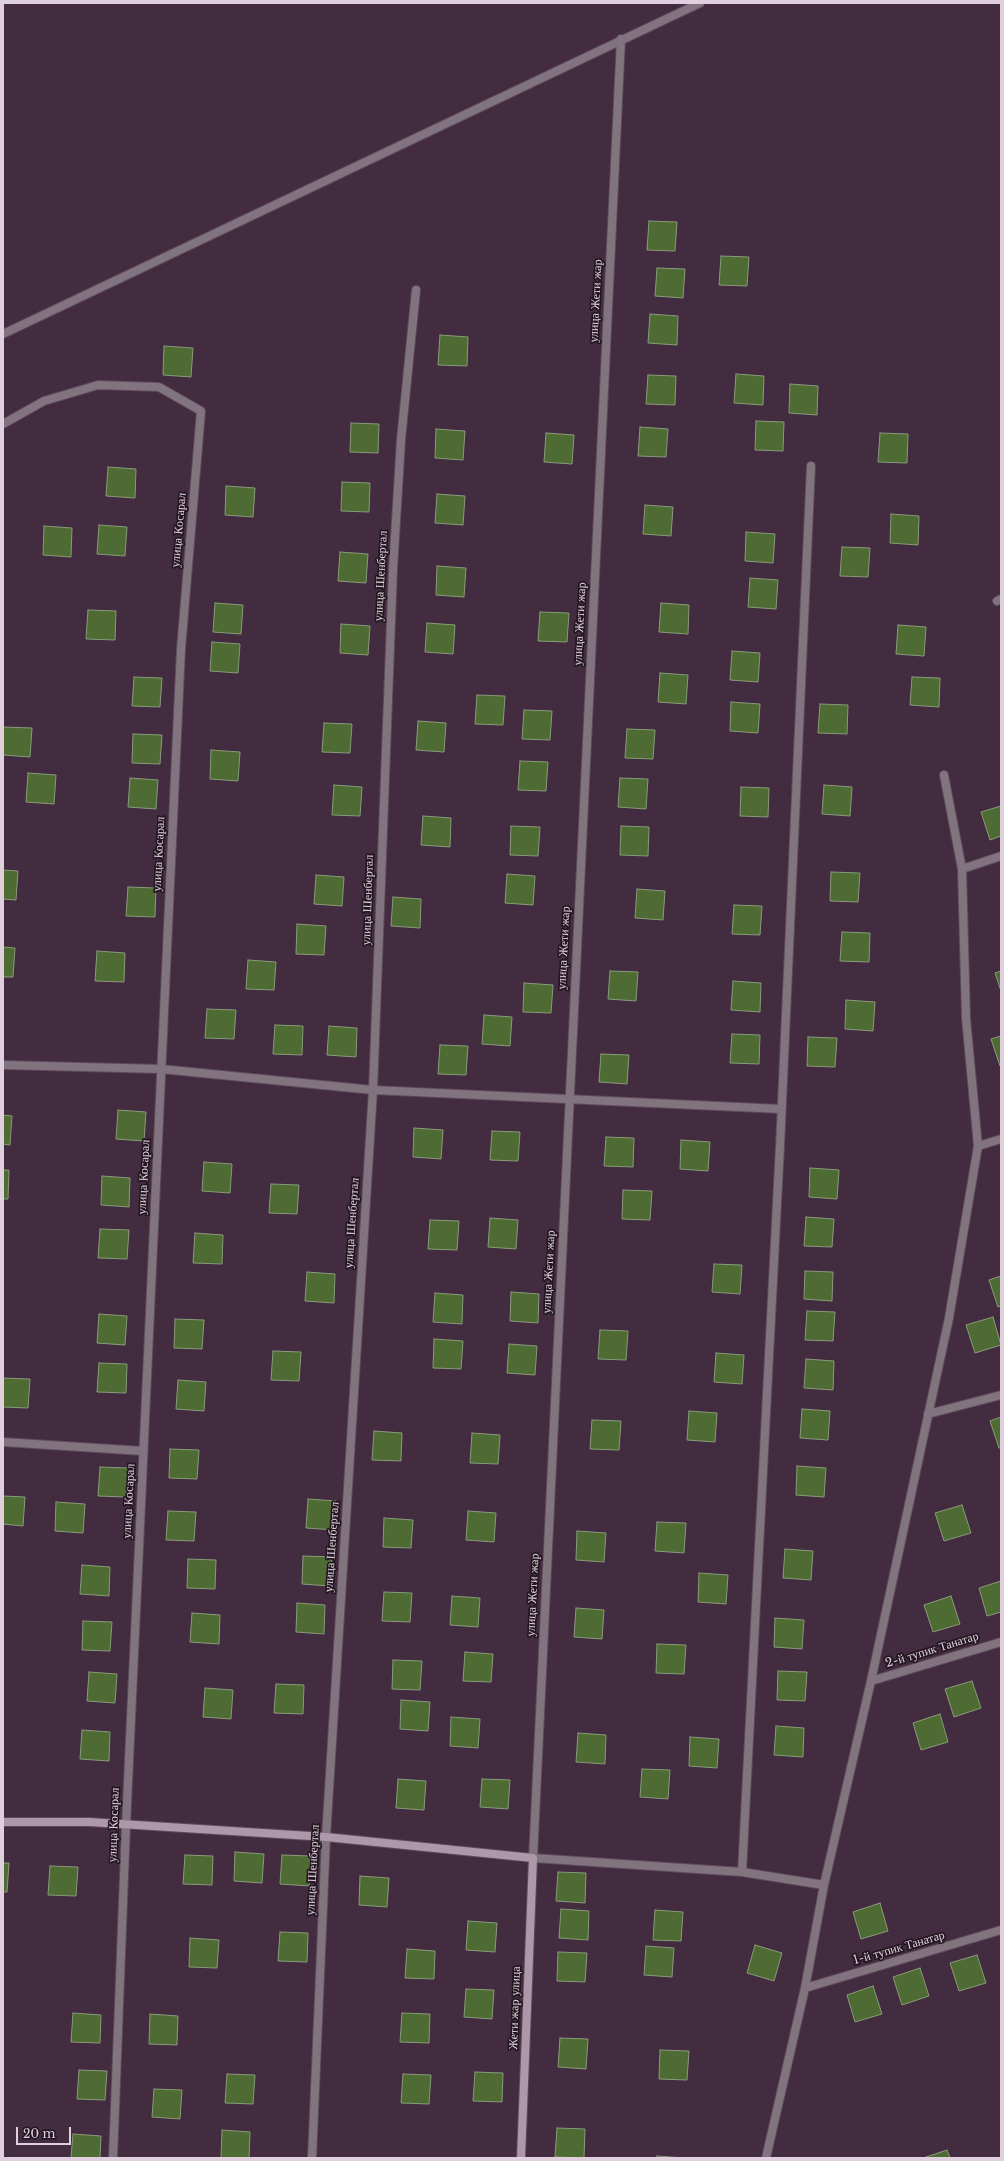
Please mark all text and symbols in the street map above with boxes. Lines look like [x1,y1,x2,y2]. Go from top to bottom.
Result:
street label: улица Жети жар [587,259,605,343]
street label: улица Косарал [169,492,189,568]
street label: улица Шенбертал [371,530,391,622]
street label: улица Жети жар [571,582,589,666]
street label: улица Косарал [150,816,168,892]
street label: улица Шенбертал [359,854,377,946]
street label: улица Жети жар [555,906,573,990]
street label: улица Косарал [135,1139,153,1215]
street label: улица Шенбертал [342,1177,362,1269]
street label: улица Жети жар [540,1230,558,1314]
street label: улица Косарал [120,1463,138,1539]
street label: улица Шенбертал [322,1501,342,1593]
street label: улица Жети жар [524,1553,542,1637]
street label: 2-й тупик Танатар [884,1629,980,1671]
street label: улица Косарал [105,1787,123,1863]
street label: улица Шенбертал [303,1824,323,1916]
street label: 1-й тупик Танатар [852,1928,946,1968]
street label: Жети жар улица [506,1966,524,2050]
scale bar [18,2119,73,2145]
text: 20 m [23,2126,55,2141]

